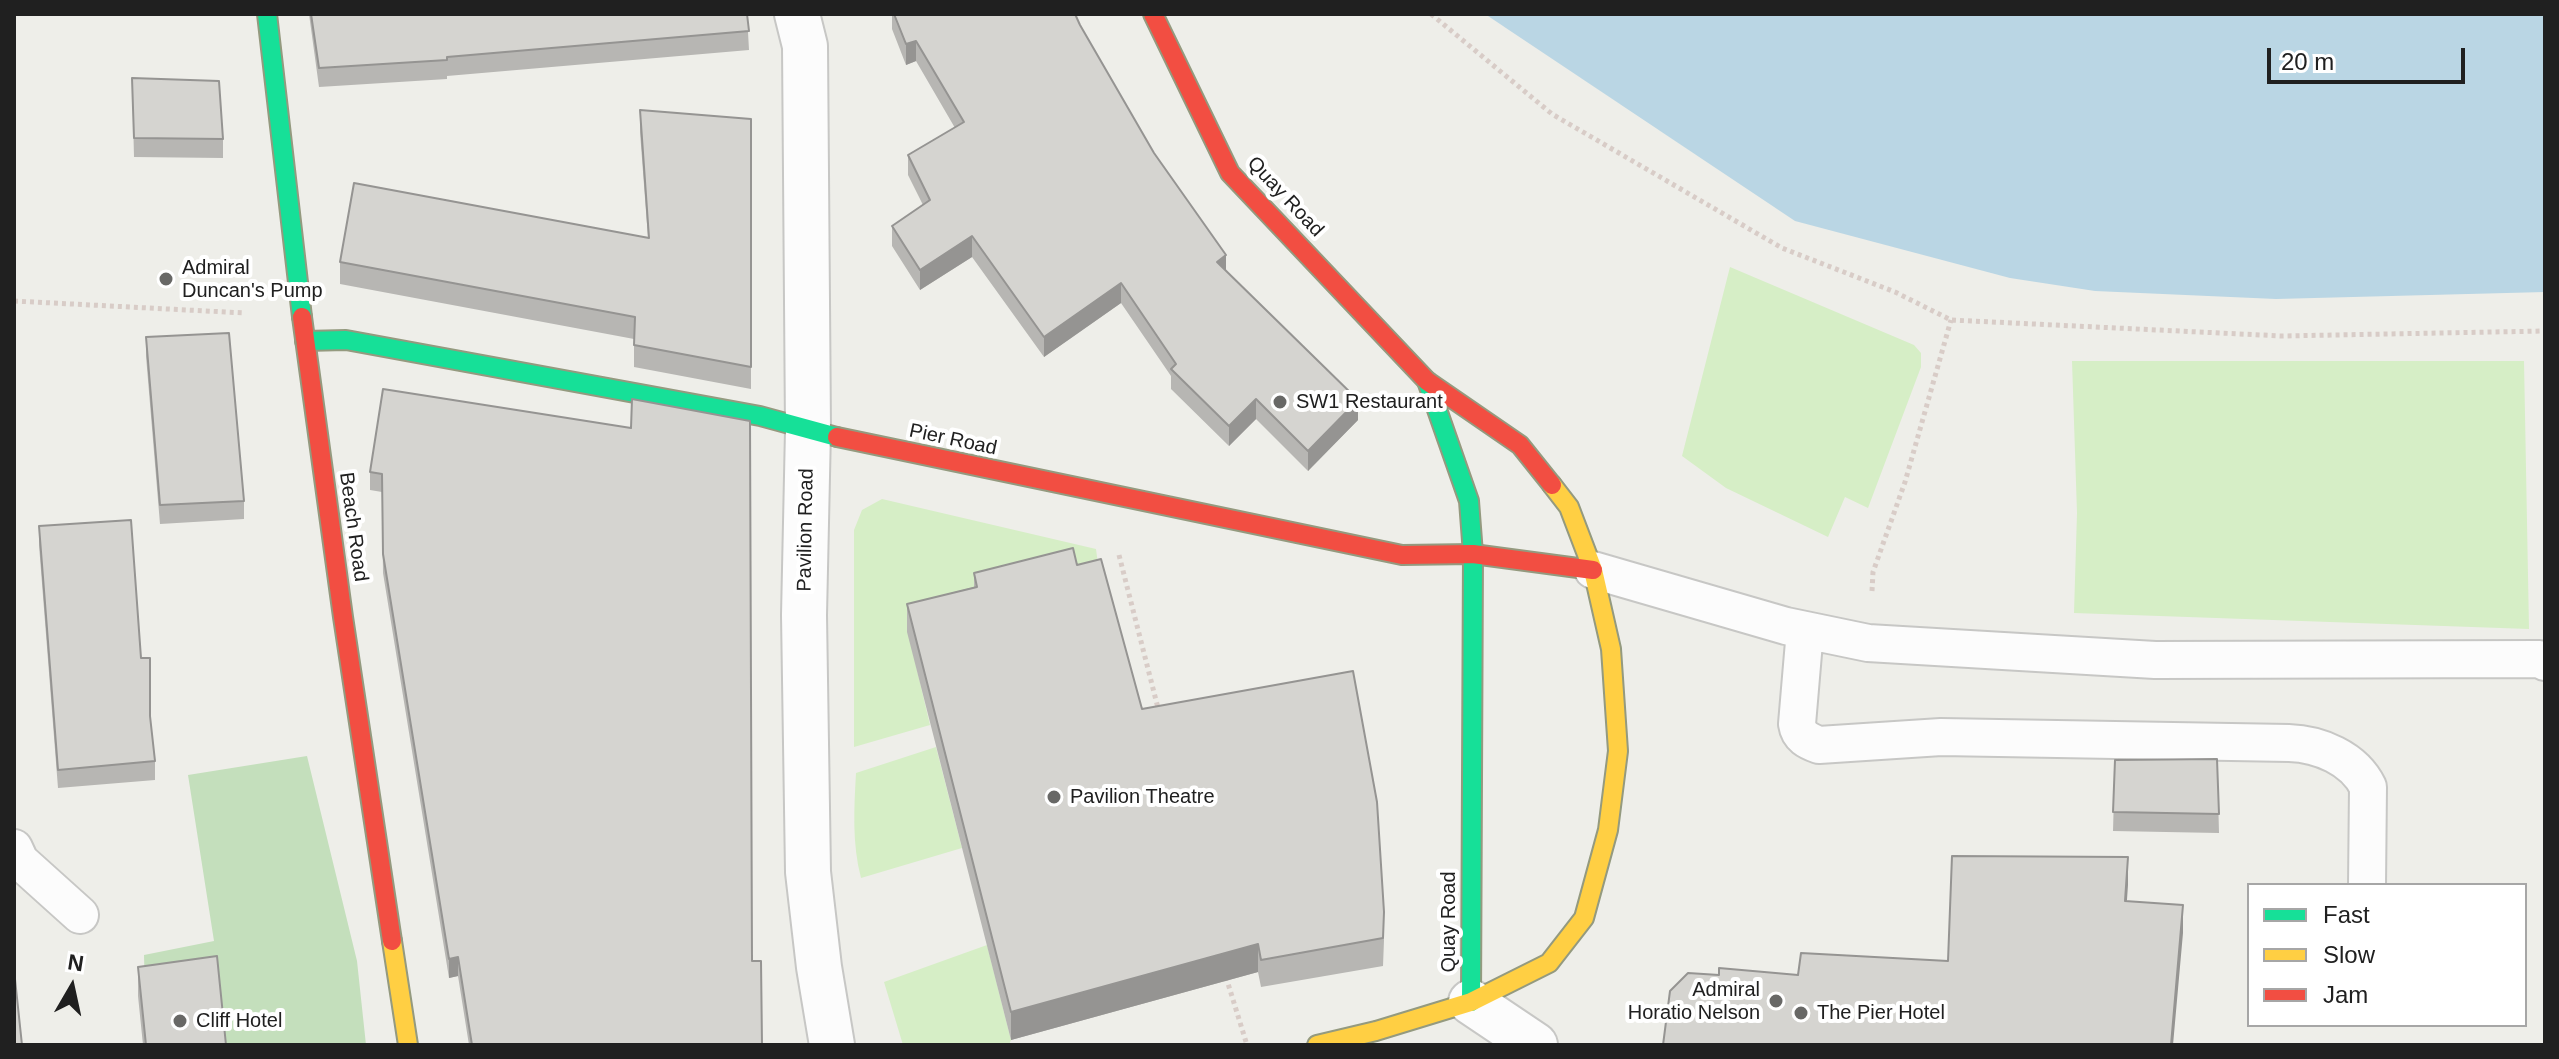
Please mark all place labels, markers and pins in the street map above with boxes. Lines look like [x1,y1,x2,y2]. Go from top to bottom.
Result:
place label: Admiral Duncan's Pump [182,256,323,303]
marker: Admiral Duncan's Pump [157,270,175,288]
place label: SW1 Restaurant [1296,390,1443,414]
marker: SW1 Restaurant [1271,393,1289,411]
place label: Pavilion Theatre [1070,785,1215,809]
marker: Pavilion Theatre [1045,788,1063,806]
place label: Admiral Horatio Nelson [1628,978,1760,1025]
marker: Admiral Horatio Nelson [1767,992,1785,1010]
place label: The Pier Hotel [1817,1001,1945,1025]
marker: The Pier Hotel [1792,1004,1810,1022]
place label: Cliff Hotel [196,1009,282,1033]
marker: Cliff Hotel [171,1012,189,1030]

